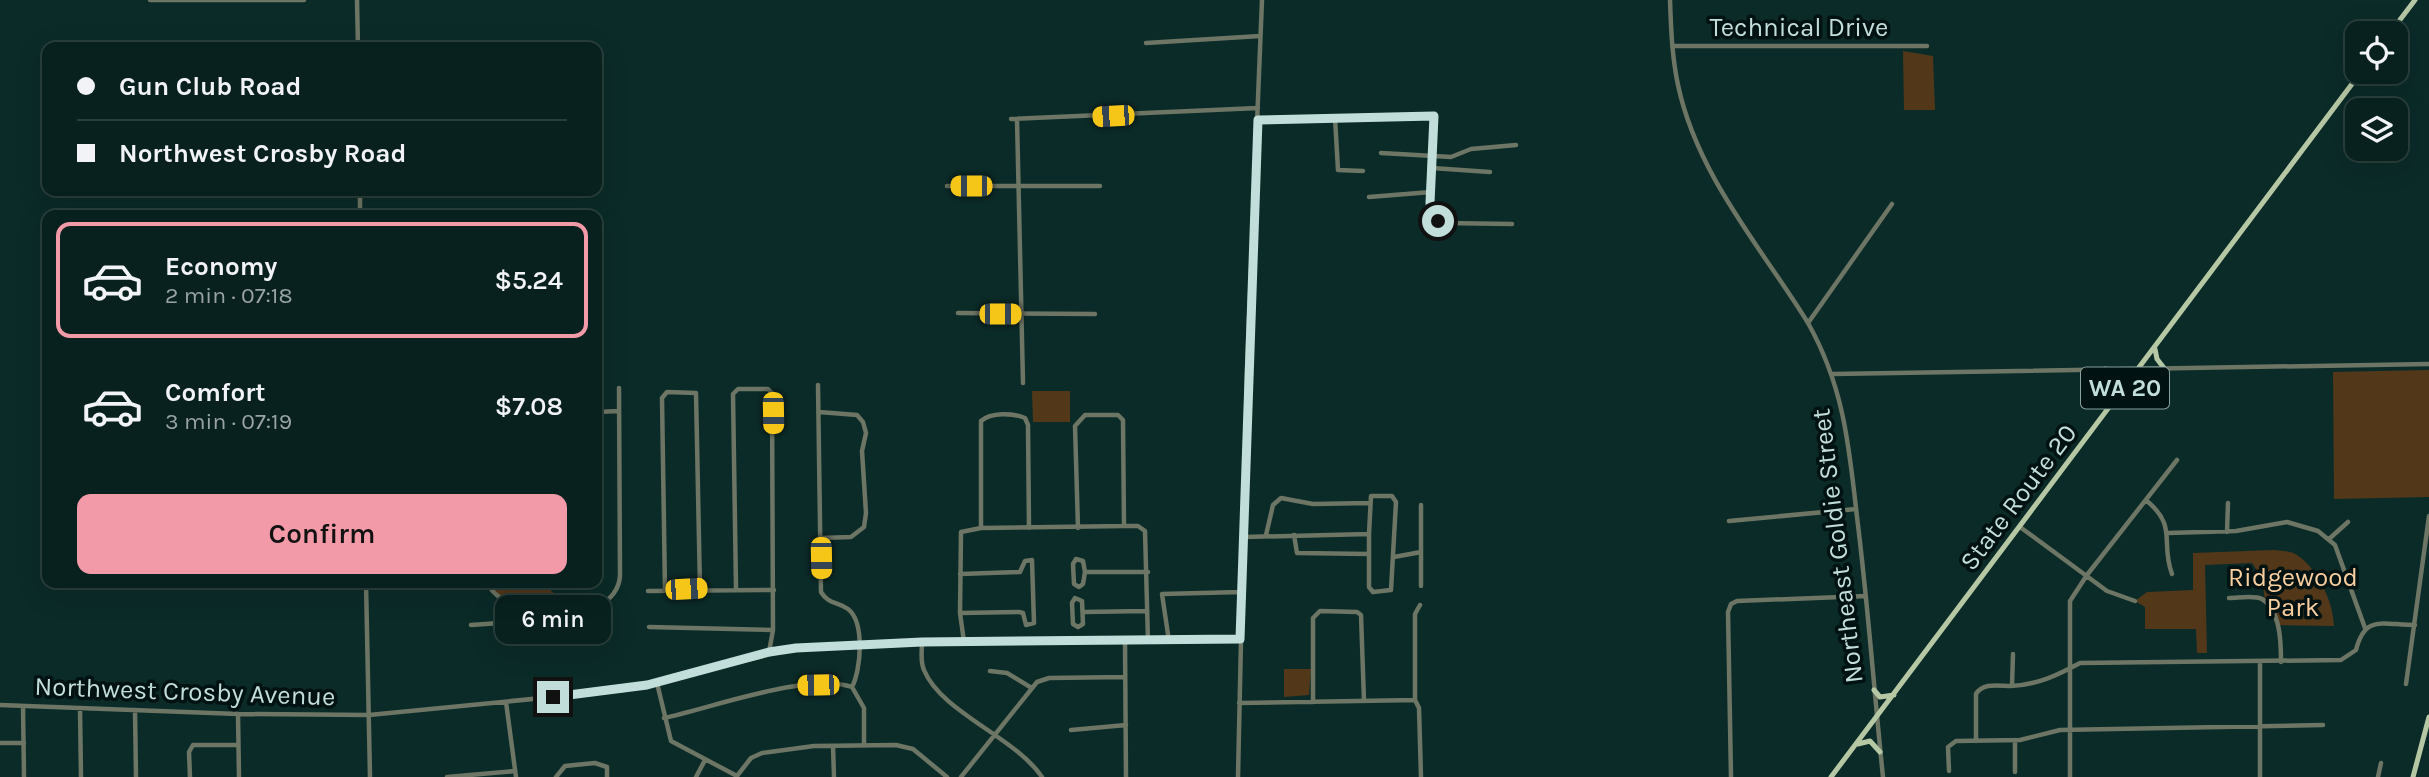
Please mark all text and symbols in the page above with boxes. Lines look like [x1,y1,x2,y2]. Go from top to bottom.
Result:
street label: Technical Drive [1710,12,1888,43]
map controls [2345,21,2408,161]
button: locate [2345,21,2408,84]
text: Gun Club Road [119,71,302,102]
button: layers [2345,98,2408,161]
car [1092,104,1135,128]
text: Northwest Crosby Road [119,138,406,169]
car [951,176,993,197]
route start [1422,205,1454,237]
icon: car [81,249,144,312]
text: Economy [165,251,277,282]
text: $5.24 [494,265,563,296]
text: 2 min · 07:18 [165,282,293,309]
car [980,304,1022,325]
road number: WA 20 [2081,368,2169,408]
icon: car [81,375,144,438]
text: Comfort [165,377,266,408]
text: $7.08 [495,391,563,422]
car [763,392,784,434]
street label: Northeast Goldie Street [1805,407,1870,685]
text: 3 min · 07:19 [165,408,292,435]
street label: State Route 20 [1953,418,2083,576]
button: Confirm [77,494,567,574]
car [811,537,832,579]
park label: Ridgewood Park [2228,562,2358,623]
car [665,577,708,601]
callout: 6 min [495,596,611,644]
text: 6 min [522,606,584,633]
street label: Northwest Crosby Avenue [34,671,336,712]
car [797,674,840,696]
route end [537,681,569,713]

